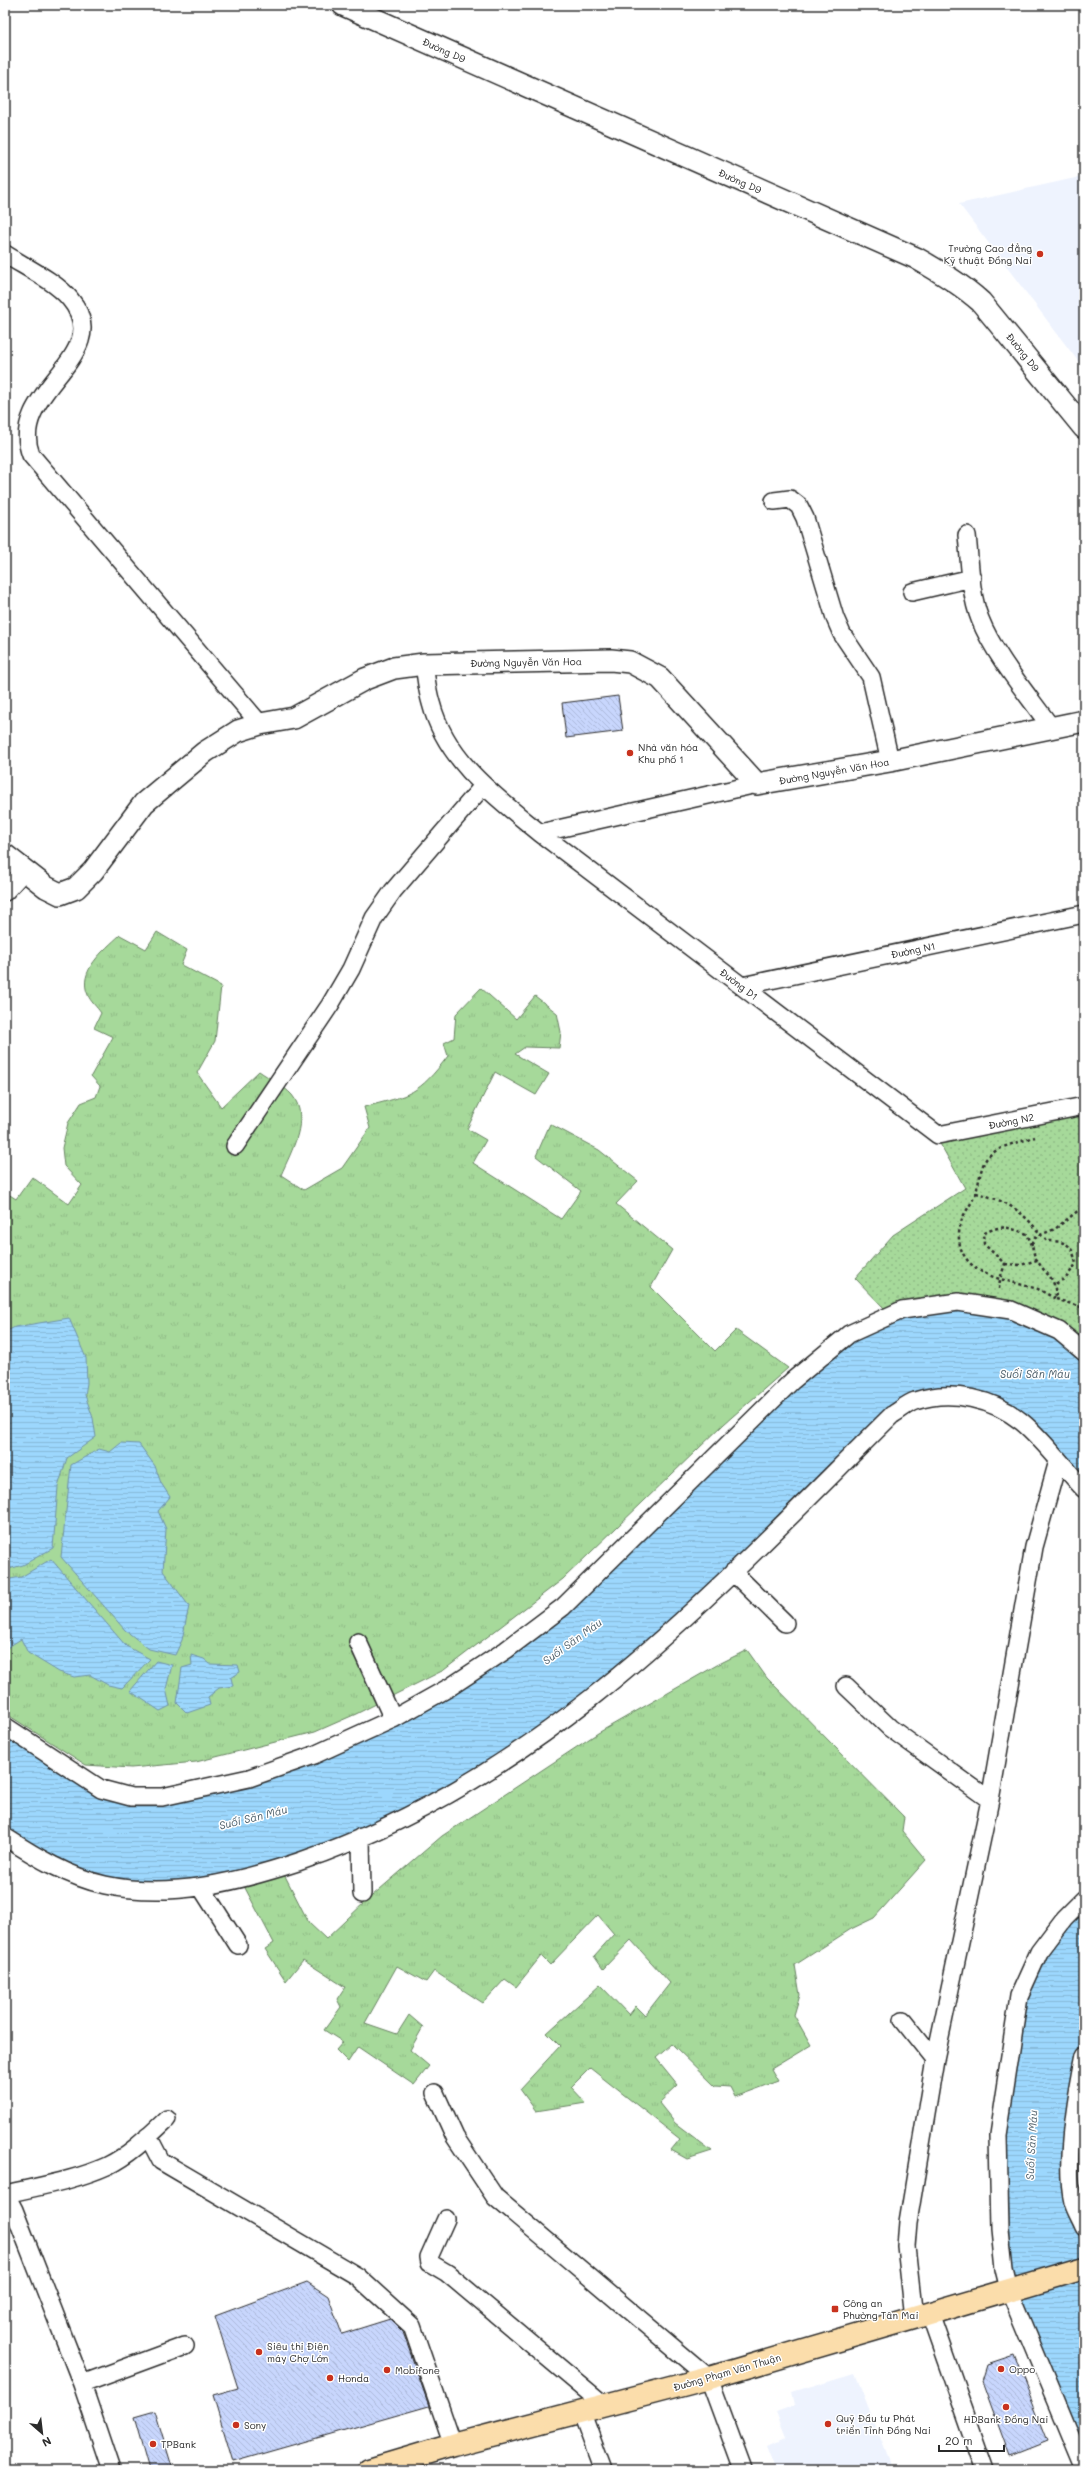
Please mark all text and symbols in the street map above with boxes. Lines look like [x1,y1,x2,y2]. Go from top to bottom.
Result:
street label: Đường D9 [420,34,468,66]
street label: Đường D9 [716,165,764,197]
place label: Trường Cao đẳng Kỹ thuật Đồng Nai [944,241,1032,267]
marker: Trường Cao đẳng Kỹ thuật Đồng Nai [1035,249,1045,259]
street label: Đường D9 [1003,330,1043,374]
street label: Đường Nguyễn Văn Hoa [470,654,582,670]
place label: Nhà văn hóa Khu phố 1 [638,740,698,766]
marker: Nhà văn hóa Khu phố 1 [625,748,635,758]
street label: Đường Nguyễn Văn Hoa [778,754,890,788]
street label: Đường N1 [890,938,936,962]
street label: Đường D1 [717,965,761,1003]
street label: Đường N2 [987,1110,1035,1132]
water label: Suối Săn Máu [1000,1366,1070,1381]
water label: Suối Săn Máu [539,1614,605,1668]
water label: Suối Săn Máu [217,1801,289,1833]
water label: Suối Săn Máu [1022,2110,1040,2180]
place label: Công an Phường Tân Mai [843,2296,919,2322]
marker: Công an Phường Tân Mai [830,2304,840,2314]
place label: Siêu thị Điện máy Chợ Lớn [267,2339,329,2365]
marker: Siêu thị Điện máy Chợ Lớn [254,2347,264,2357]
street label: Đường Phạm Văn Thuận [672,2350,782,2394]
place label: Oppo [1009,2362,1035,2376]
place label: Mobifone [395,2363,440,2377]
marker: Oppo [996,2364,1006,2374]
marker: Mobifone [382,2365,392,2375]
place label: Honda [338,2371,369,2385]
marker: Honda [325,2373,335,2383]
marker: HDBank Đồng Nai [1001,2402,1011,2412]
place label: Quỹ Đầu tư Phát triển Tỉnh Đồng Nai [836,2411,931,2437]
place label: HDBank Đồng Nai [964,2412,1048,2426]
north arrow [22,2413,62,2453]
place label: Sony [244,2418,266,2432]
marker: Quỹ Đầu tư Phát triển Tỉnh Đồng Nai [823,2419,833,2429]
marker: Sony [231,2420,241,2430]
scale bar [939,2427,1004,2453]
text: 20 m [945,2432,973,2448]
text: N [40,2434,54,2451]
place label: TPBank [161,2437,196,2451]
marker: TPBank [148,2439,158,2449]

